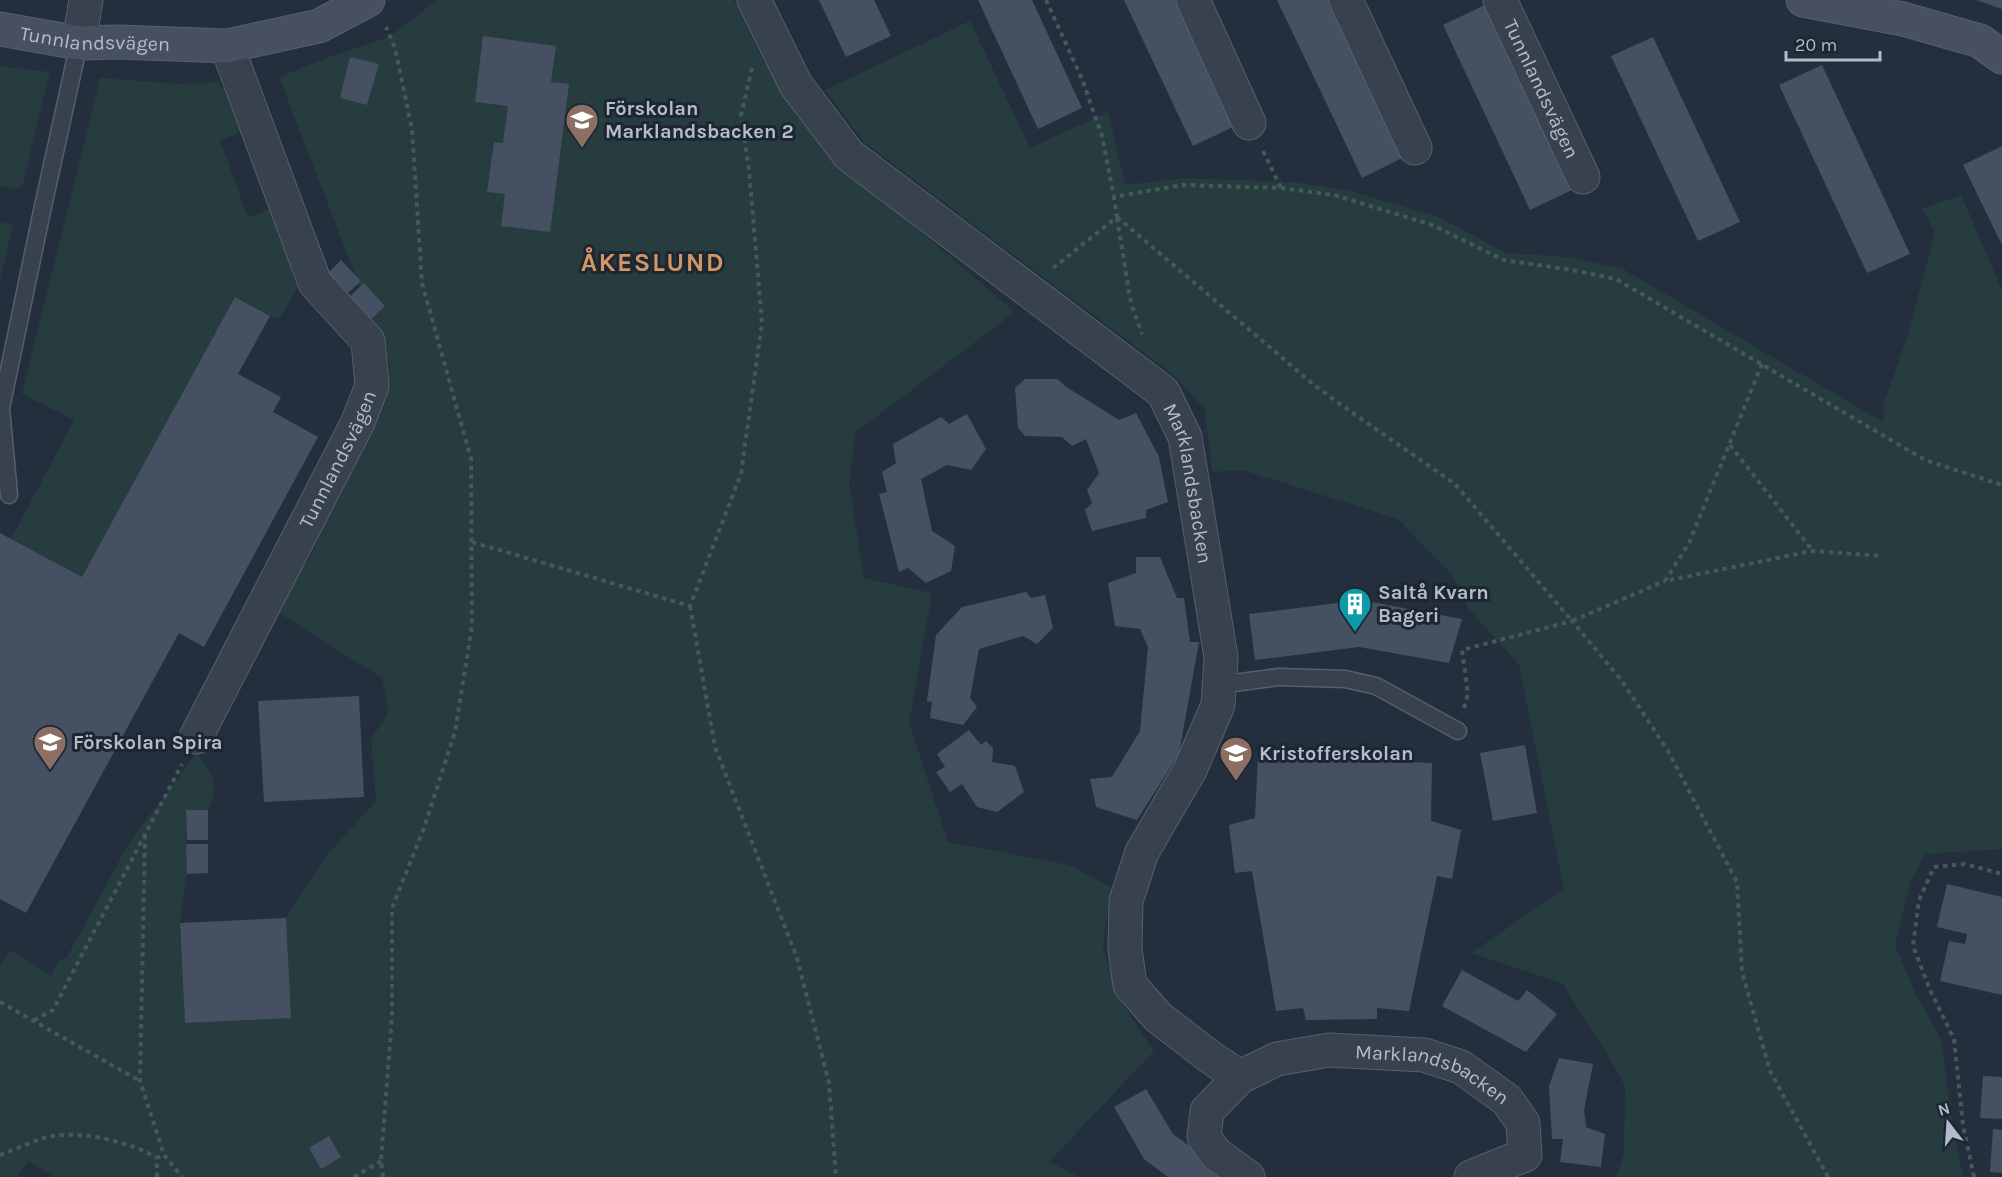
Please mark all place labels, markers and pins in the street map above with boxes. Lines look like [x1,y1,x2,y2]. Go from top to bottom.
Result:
place label: Förskolan Marklandsbacken 2 [605,97,794,143]
school or university icon: Förskolan Marklandsbacken 2 [564,102,600,149]
place label: Saltå Kvarn Bageri [1378,581,1489,627]
building icon: Saltå Kvarn Bageri [1337,586,1373,633]
school or university icon: Förskolan Spira [32,724,68,771]
place label: Förskolan Spira [73,731,223,754]
school or university icon: Kristofferskolan [1218,735,1254,782]
place label: Kristofferskolan [1259,742,1413,765]

